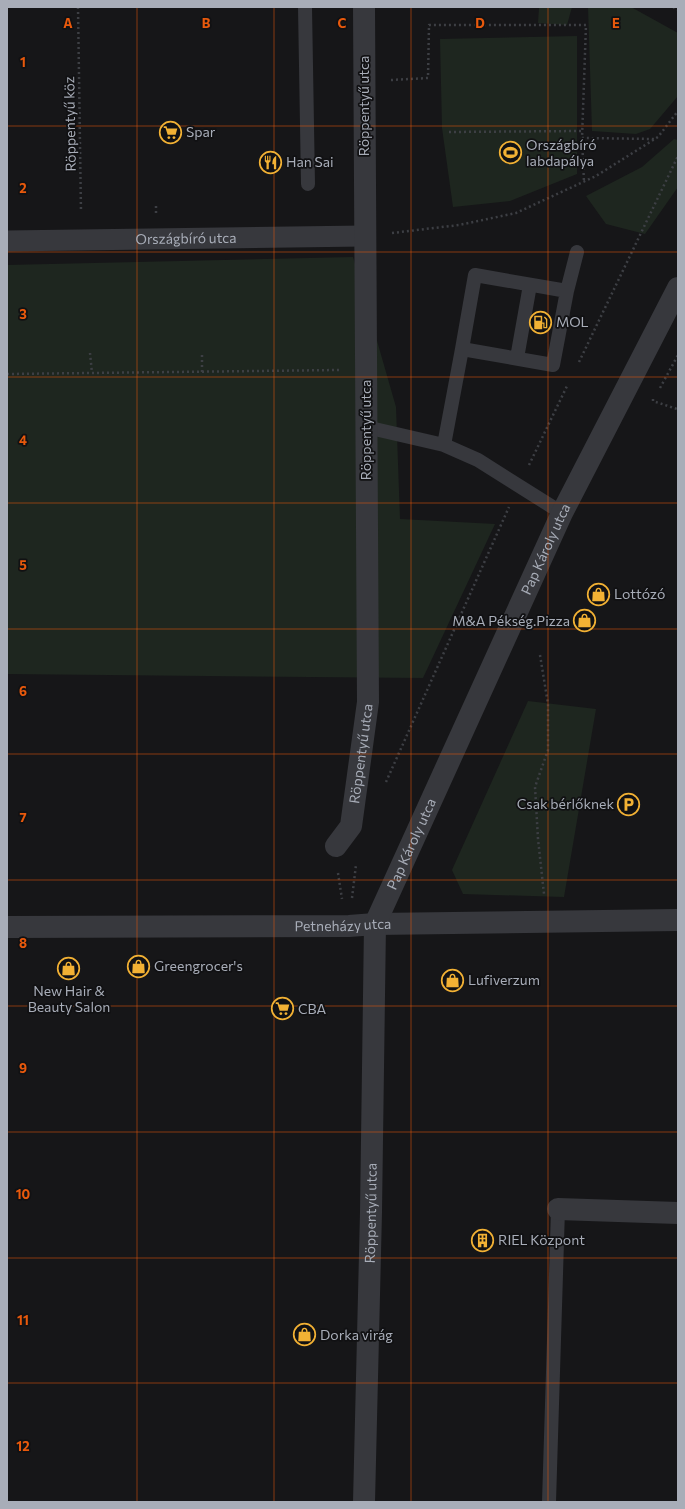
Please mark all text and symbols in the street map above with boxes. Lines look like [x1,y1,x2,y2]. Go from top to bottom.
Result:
text: A [63,15,73,31]
text: B [202,15,211,31]
text: C [338,15,347,31]
text: D [475,15,485,31]
text: E [612,15,620,31]
text: 1 [20,54,26,70]
street label: Röppentyű utca [355,56,372,156]
street label: Röppentyű köz [60,76,79,172]
supermarket icon: Spar [157,119,183,145]
place label: Spar [186,123,216,140]
place label: Országbíró labdapálya [526,136,597,169]
sports icon: Országbíró labdapálya [498,140,524,166]
restaurant icon: Han Sai [258,149,284,175]
place label: Han Sai [286,153,334,170]
text: 2 [19,180,27,196]
street label: Országbíró utca [135,229,237,247]
text: 3 [19,306,27,322]
fuel station icon: MOL [527,309,553,335]
place label: MOL [556,313,589,330]
street label: Röppentyű utca [357,380,374,480]
text: 4 [19,432,27,448]
street label: Pap Károly utca [517,500,574,597]
text: 5 [19,557,27,573]
shop icon: Lottózó [586,581,612,607]
place label: Lottózó [614,585,665,602]
shop icon: M&A Pékség.Pizza [572,608,598,634]
place label: M&A Pékség.Pizza [452,612,570,629]
text: 6 [19,683,27,699]
street label: Röppentyű utca [345,703,376,805]
parking icon: Csak bérlőknek [616,791,642,817]
street label: Pap Károly utca [383,795,439,892]
place label: Csak bérlőknek [517,795,614,812]
text: 7 [19,809,27,825]
street label: Petneházy utca [294,915,392,934]
text: 8 [19,935,27,951]
shop icon: Greengrocer's [125,953,151,979]
shop icon: New Hair & Beauty Salon [56,956,82,982]
place label: Greengrocer's [154,957,243,974]
shop icon: Lufiverzum [439,967,465,993]
place label: Lufiverzum [468,971,540,988]
place label: New Hair & Beauty Salon [28,982,110,1015]
supermarket icon: CBA [269,996,295,1022]
place label: CBA [298,1000,327,1017]
text: 9 [19,1060,27,1076]
street label: Röppentyű utca [361,1163,380,1264]
text: 10 [16,1186,31,1202]
building icon: RIEL Központ [470,1227,496,1253]
place label: RIEL Központ [498,1231,585,1248]
text: 11 [17,1312,29,1328]
shop icon: Dorka virág [292,1322,318,1348]
place label: Dorka virág [320,1326,393,1343]
text: 12 [16,1438,30,1454]

